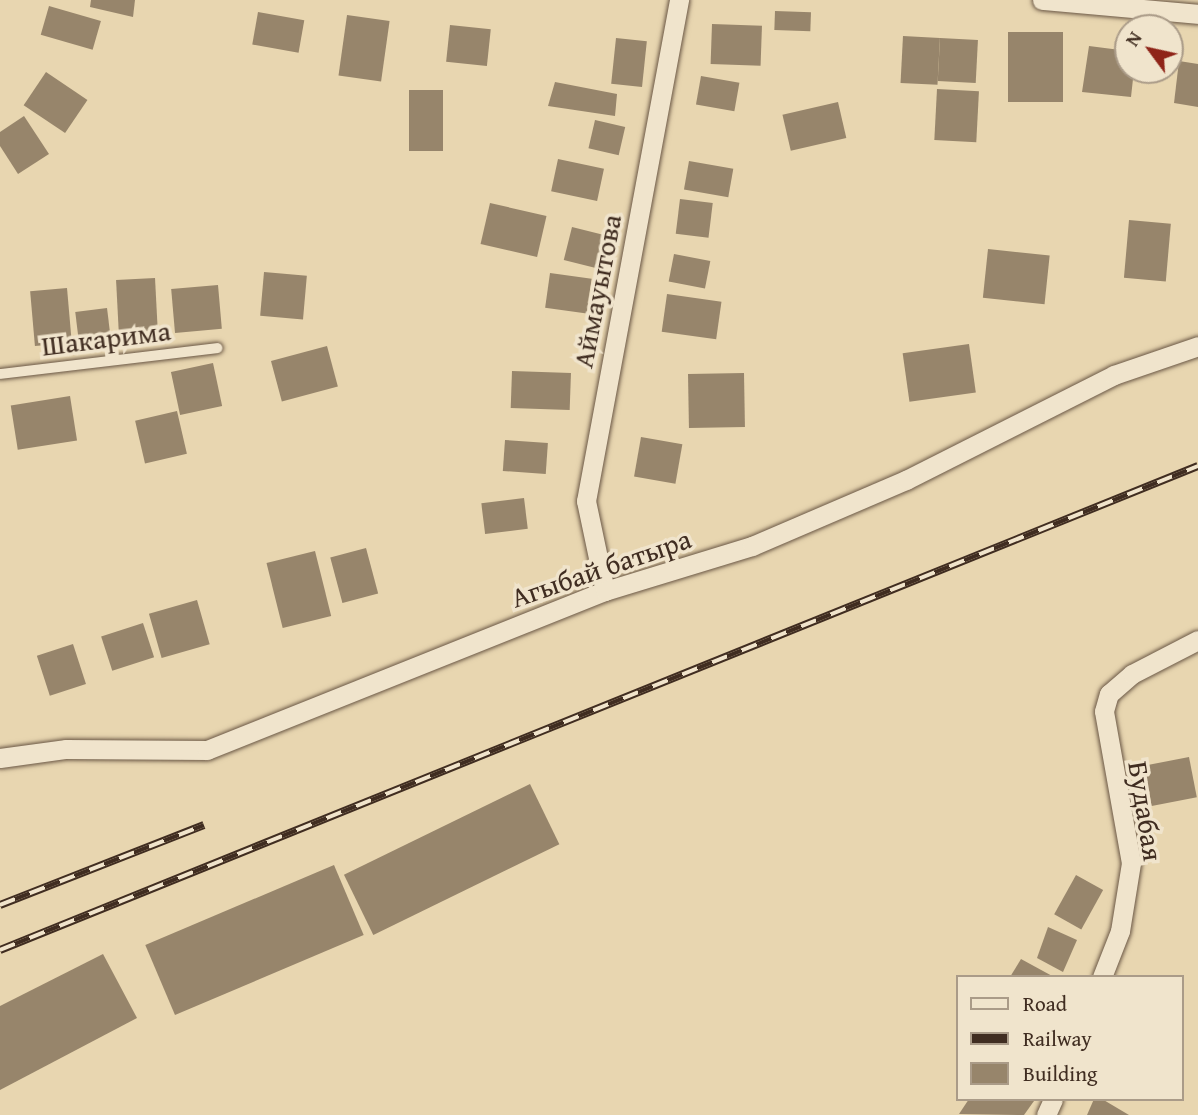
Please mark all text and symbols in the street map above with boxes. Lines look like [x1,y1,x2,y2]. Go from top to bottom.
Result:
north arrow [1114,14,1184,84]
text: N [1118,26,1148,52]
street label: Аймауытова [566,211,628,371]
street label: Шакарима [40,313,172,363]
street label: Агыбай батыра [507,521,695,615]
street label: Будабая [1122,759,1170,863]
legend [956,975,1184,1101]
text: Road [1023,988,1067,1019]
text: Railway [1023,1023,1092,1054]
text: Building [1023,1058,1097,1089]

